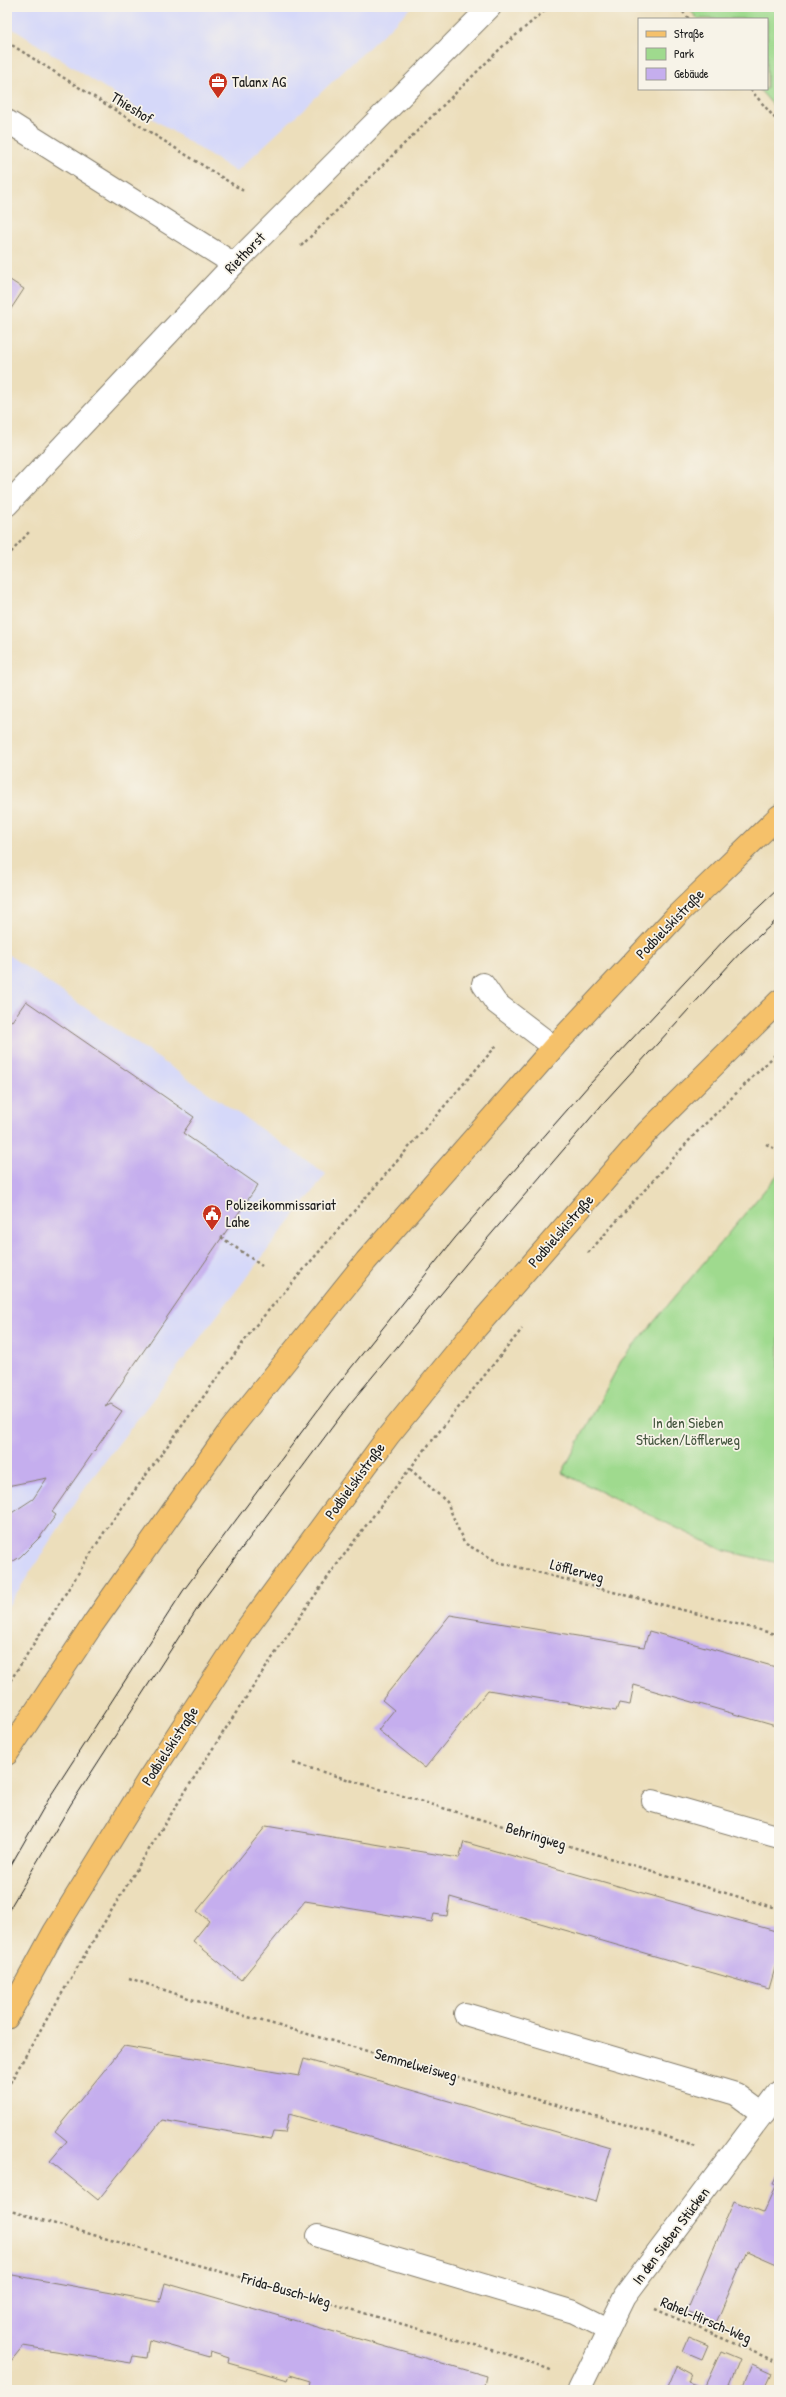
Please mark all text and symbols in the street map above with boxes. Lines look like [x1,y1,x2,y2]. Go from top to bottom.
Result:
legend [638,18,768,90]
text: Straße [674,25,704,42]
text: Park [674,45,694,62]
text: Gebäude [674,65,709,82]
office icon: Talanx AG [207,71,229,99]
place label: Talanx AG [232,71,287,92]
street label: Thieshof [107,86,158,129]
street label: Riethorst [220,227,270,278]
street label: Podbielskistraße [631,884,709,963]
street label: Podbielskistraße [523,1190,598,1272]
place label: Polizeikommissariat Lahe [226,1194,337,1232]
public building icon: Polizeikommissariat Lahe [201,1203,223,1231]
park label: In den Sieben Stücken/Löfflerweg [636,1412,740,1450]
street label: Podbielskistraße [320,1438,390,1523]
street label: Löfflerweg [548,1553,607,1588]
street label: Podbielskistraße [136,1702,203,1789]
street label: Behringweg [503,1816,569,1855]
street label: Semmelweisweg [372,2043,460,2086]
street label: In den Sieben Stücken [627,2182,714,2289]
street label: Frida-Busch-Weg [238,2266,334,2312]
street label: Rahel-Hirsch-Weg [657,2291,755,2348]

